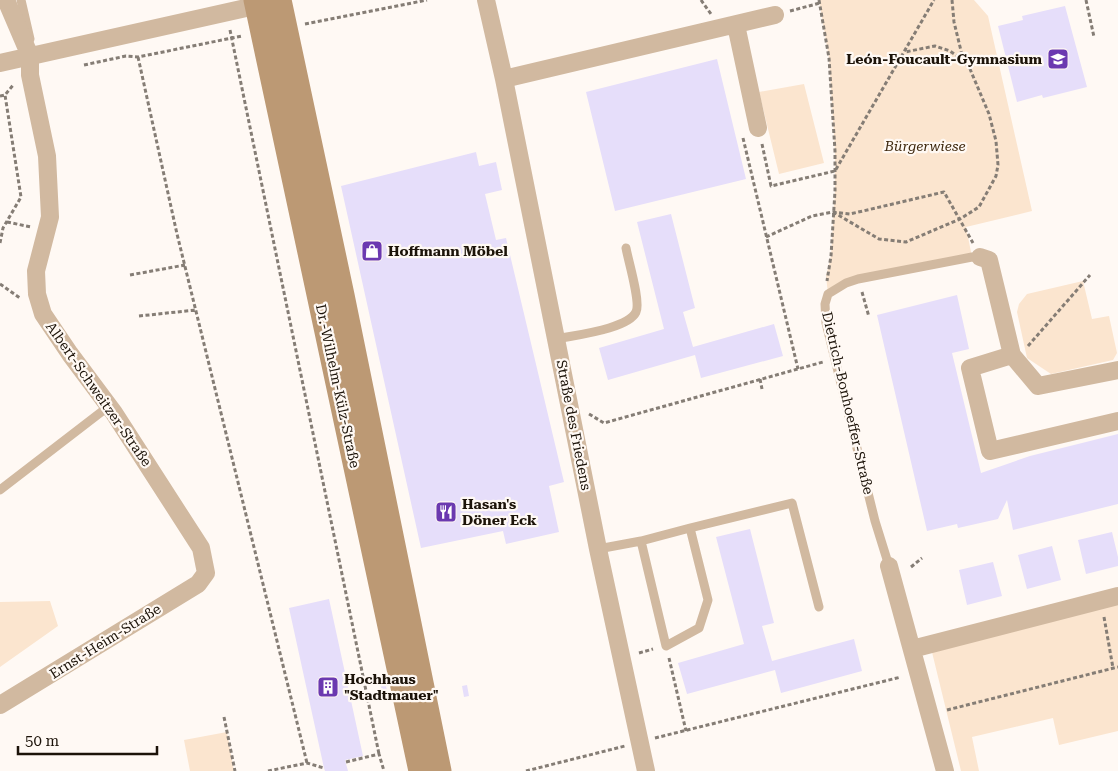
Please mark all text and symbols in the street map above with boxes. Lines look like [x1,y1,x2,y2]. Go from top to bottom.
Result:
school or university icon: León-Foucault-Gymnasium [1046,47,1070,71]
place label: León-Foucault-Gymnasium [846,51,1042,67]
park label: Bürgerwiese [884,138,965,154]
shop icon: Hoffmann Möbel [360,239,384,263]
place label: Hoffmann Möbel [388,243,508,259]
street label: Dr.-Wilhelm-Külz-Straße [313,303,363,470]
street label: Dietrich-Bonhoeffer-Straße [819,310,877,496]
street label: Albert-Schweitzer-Straße [43,319,155,470]
street label: Straße des Friedens [554,358,595,492]
place label: Hasan's Döner Eck [462,496,537,528]
restaurant icon: Hasan's Döner Eck [434,500,458,524]
street label: Ernst-Heim-Straße [47,600,164,682]
place label: Hochhaus "Stadtmauer" [344,671,439,703]
building icon: Hochhaus "Stadtmauer" [316,675,340,699]
scale bar [18,724,156,756]
text: 50 m [25,732,60,750]

